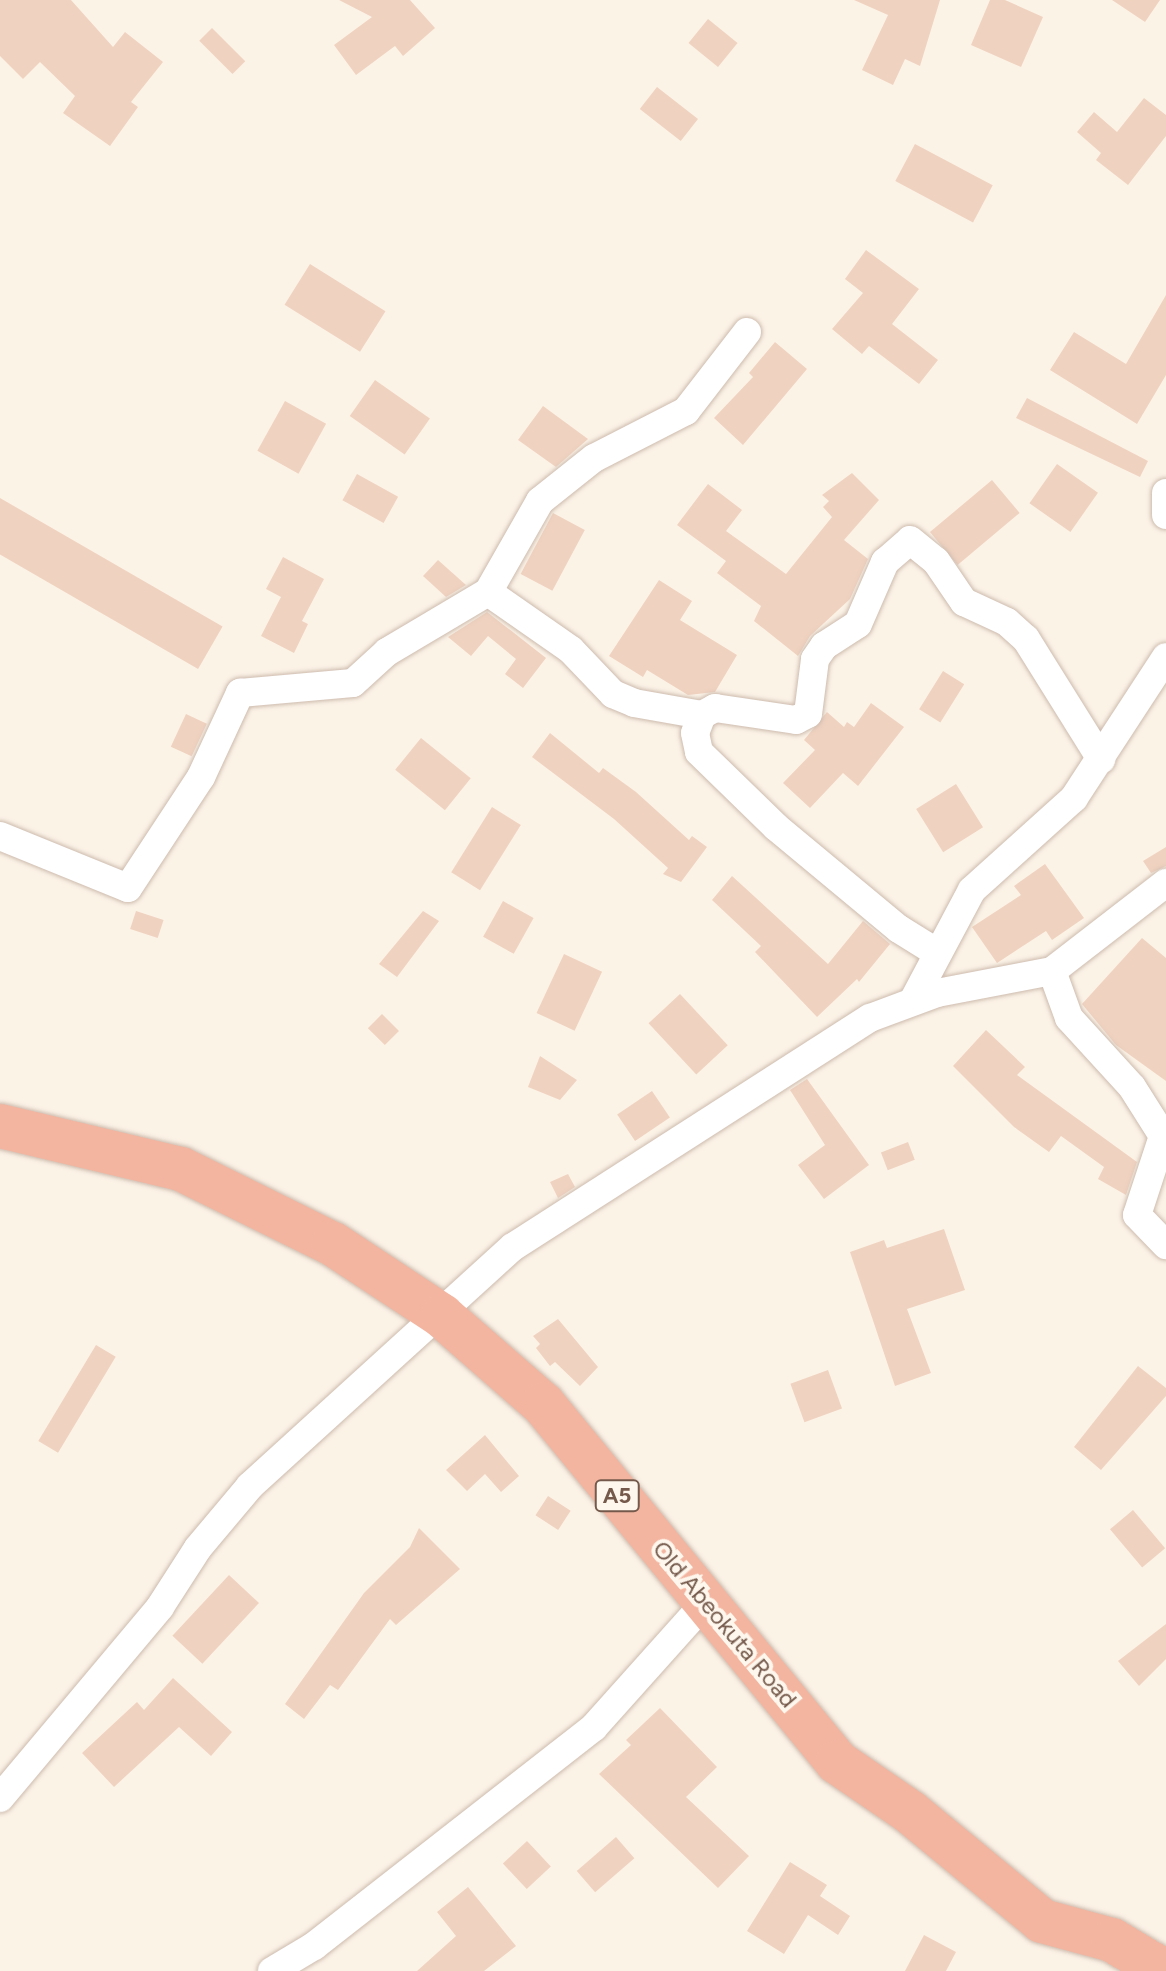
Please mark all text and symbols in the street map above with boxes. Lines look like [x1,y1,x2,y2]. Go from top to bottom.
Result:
road number: A5 [593,1478,641,1514]
street label: Old Abeokuta Road [647,1535,803,1713]

